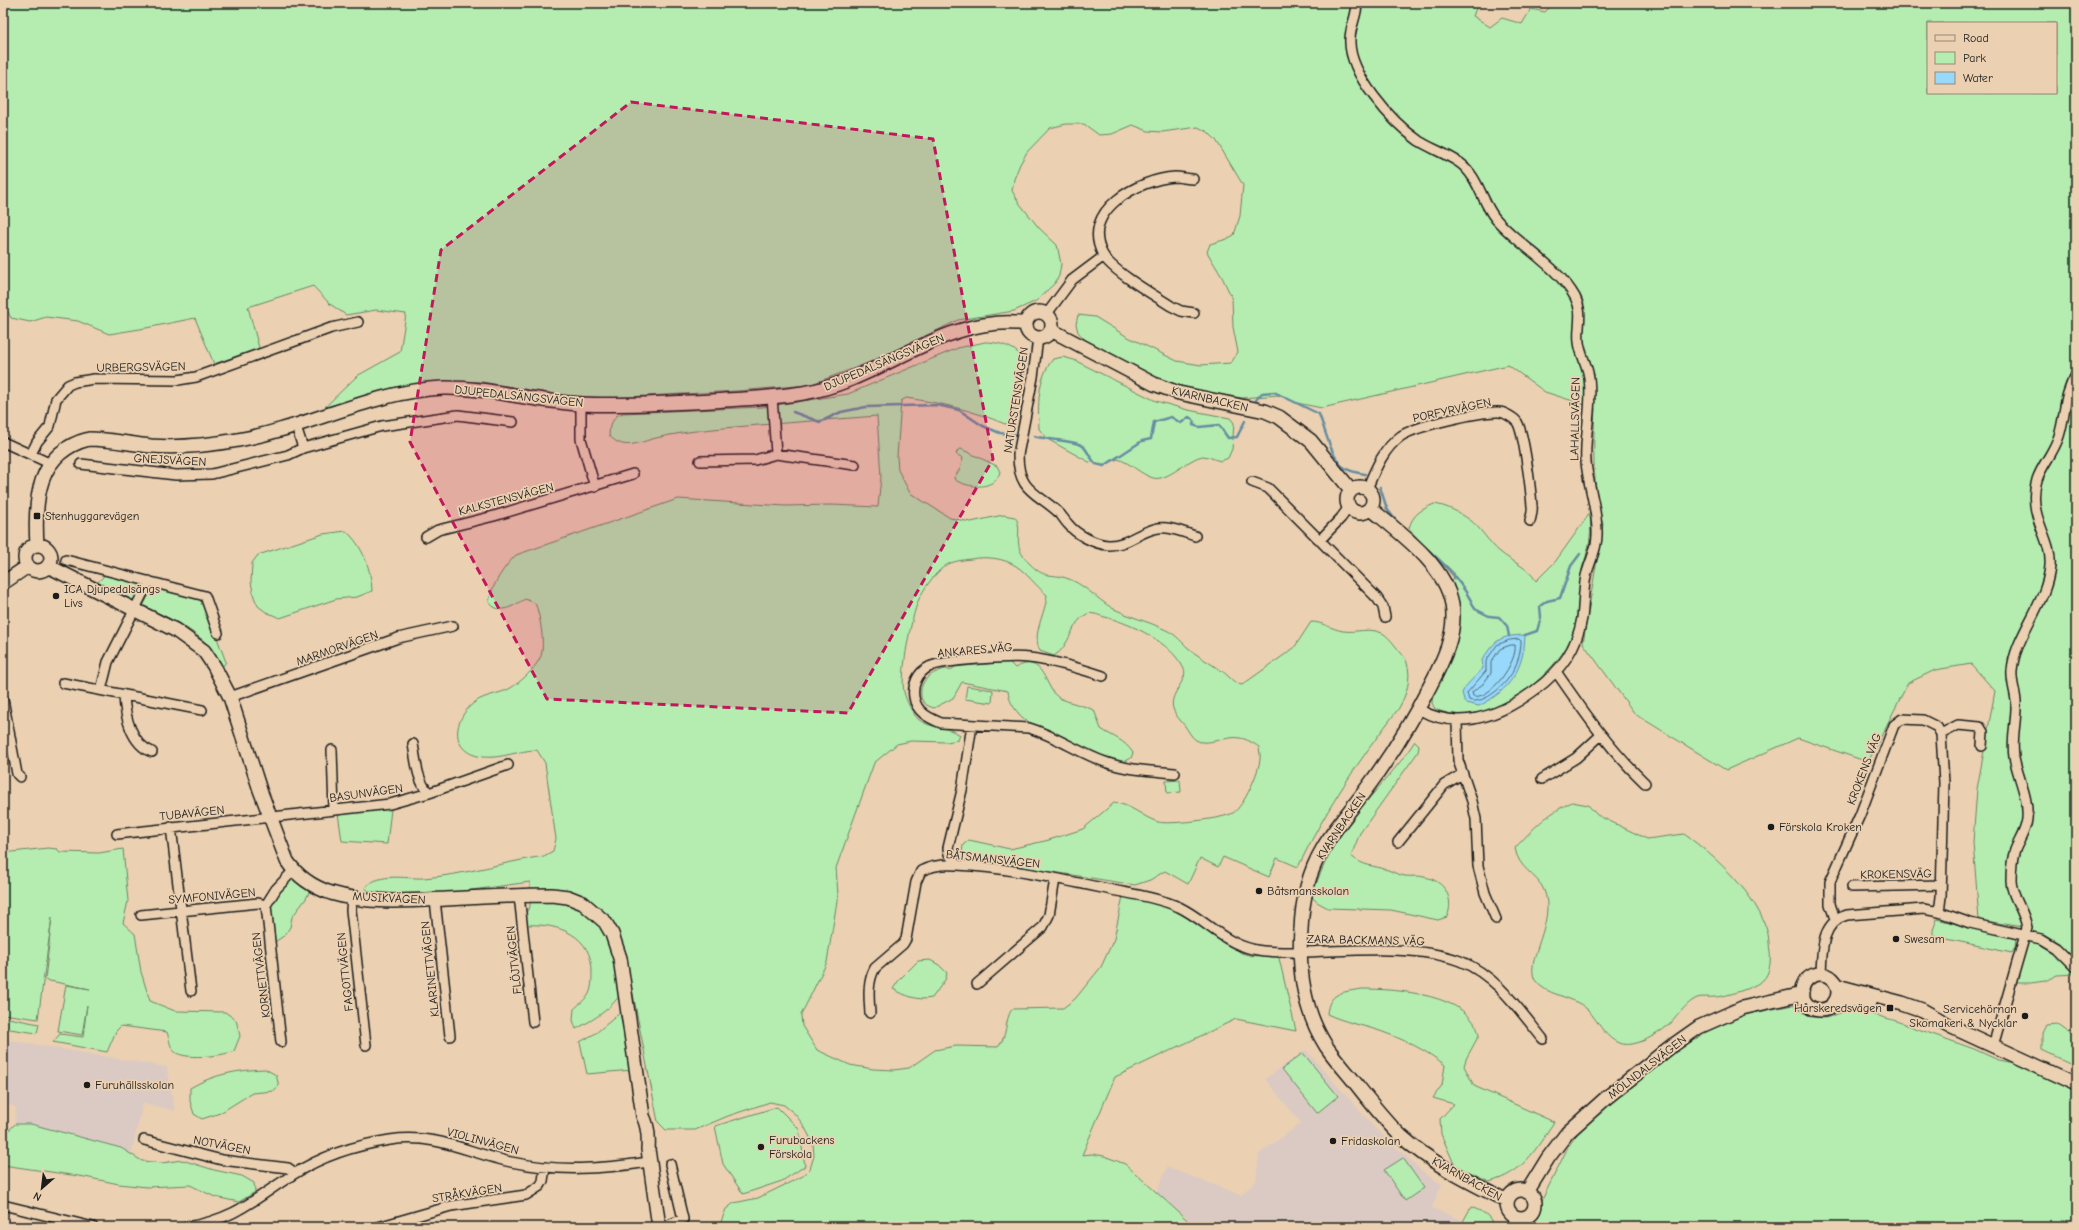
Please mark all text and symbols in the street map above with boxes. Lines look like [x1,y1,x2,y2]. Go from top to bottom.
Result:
legend [1927,22,2057,94]
text: Road [1963,31,1989,45]
text: Park [1963,51,1986,65]
text: Water [1963,71,1993,85]
street label: DJUPEDALSÄNGSVÄGEN [822,330,946,394]
street label: NATURSTENSVÄGEN [1001,346,1031,454]
street label: URBERGSVÄGEN [96,359,186,375]
street label: LAHALLSVÄGEN [1567,377,1583,461]
street label: DJUPEDALSÄNGSVÄGEN [454,382,584,410]
street label: KVARNBACKEN [1170,383,1250,415]
street label: PORFYRVÄGEN [1412,395,1492,425]
street label: GNEJSVÄGEN [133,451,207,469]
street label: KALKSTENSVÄGEN [457,480,555,518]
place label: Stenhuggarevägen [45,509,139,523]
marker: Stenhuggarevägen [32,511,42,521]
place label: ICA Djupedalsängs Livs [64,582,160,610]
marker: ICA Djupedalsängs Livs [51,591,61,601]
street label: MARMORVÄGEN [294,627,380,669]
street label: ANKARES VÄG [937,640,1014,660]
street label: KROKENS VÄG [1844,731,1884,807]
street label: BASUNVÄGEN [328,781,404,805]
street label: KVARNBACKEN [1313,790,1369,862]
street label: TUBAVÄGEN [159,803,225,823]
place label: Förskola Kroken [1779,820,1862,834]
marker: Förskola Kroken [1766,822,1776,832]
street label: BÅTSMANSVÄGEN [945,846,1041,871]
street label: KROKENSVÄG [1860,866,1932,882]
place label: Båtsmansskolan [1267,884,1349,898]
street label: SYMFONIVÄGEN [168,885,256,907]
marker: Båtsmansskolan [1254,886,1264,896]
street label: MUSIKVÄGEN [352,889,426,907]
street label: KLARINETTVÄGEN [418,920,442,1018]
street label: FLÖJTVÄGEN [503,925,525,995]
street label: KORNETTVÄGEN [249,932,273,1018]
street label: FAGOTTVÄGEN [334,932,356,1012]
street label: ZARA BACKMANS VÄG [1307,932,1425,948]
place label: Swesam [1904,932,1945,946]
marker: Swesam [1891,934,1901,944]
place label: Hårskeredsvägen [1794,1001,1882,1015]
place label: Servicehörnan Skomakeri & Nycklar [1909,1002,2017,1030]
marker: Hårskeredsvägen [1885,1003,1895,1013]
marker: Servicehörnan Skomakeri & Nycklar [2020,1011,2030,1021]
street label: MÖLNDALSVÄGEN [1605,1032,1689,1102]
place label: Furuhällsskolan [95,1078,174,1092]
marker: Furuhällsskolan [82,1080,92,1090]
street label: VIOLINVÄGEN [445,1125,521,1157]
street label: NOTVÄGEN [192,1133,252,1157]
place label: Furubackens Förskola [769,1133,835,1161]
place label: Fridaskolan [1341,1134,1400,1148]
marker: Fridaskolan [1328,1136,1338,1146]
marker: Furubackens Förskola [756,1142,766,1152]
street label: KVARNBACKEN [1429,1154,1505,1204]
north arrow [22,1168,62,1208]
street label: STRÅKVÄGEN [431,1180,503,1205]
text: N [31,1189,44,1204]

